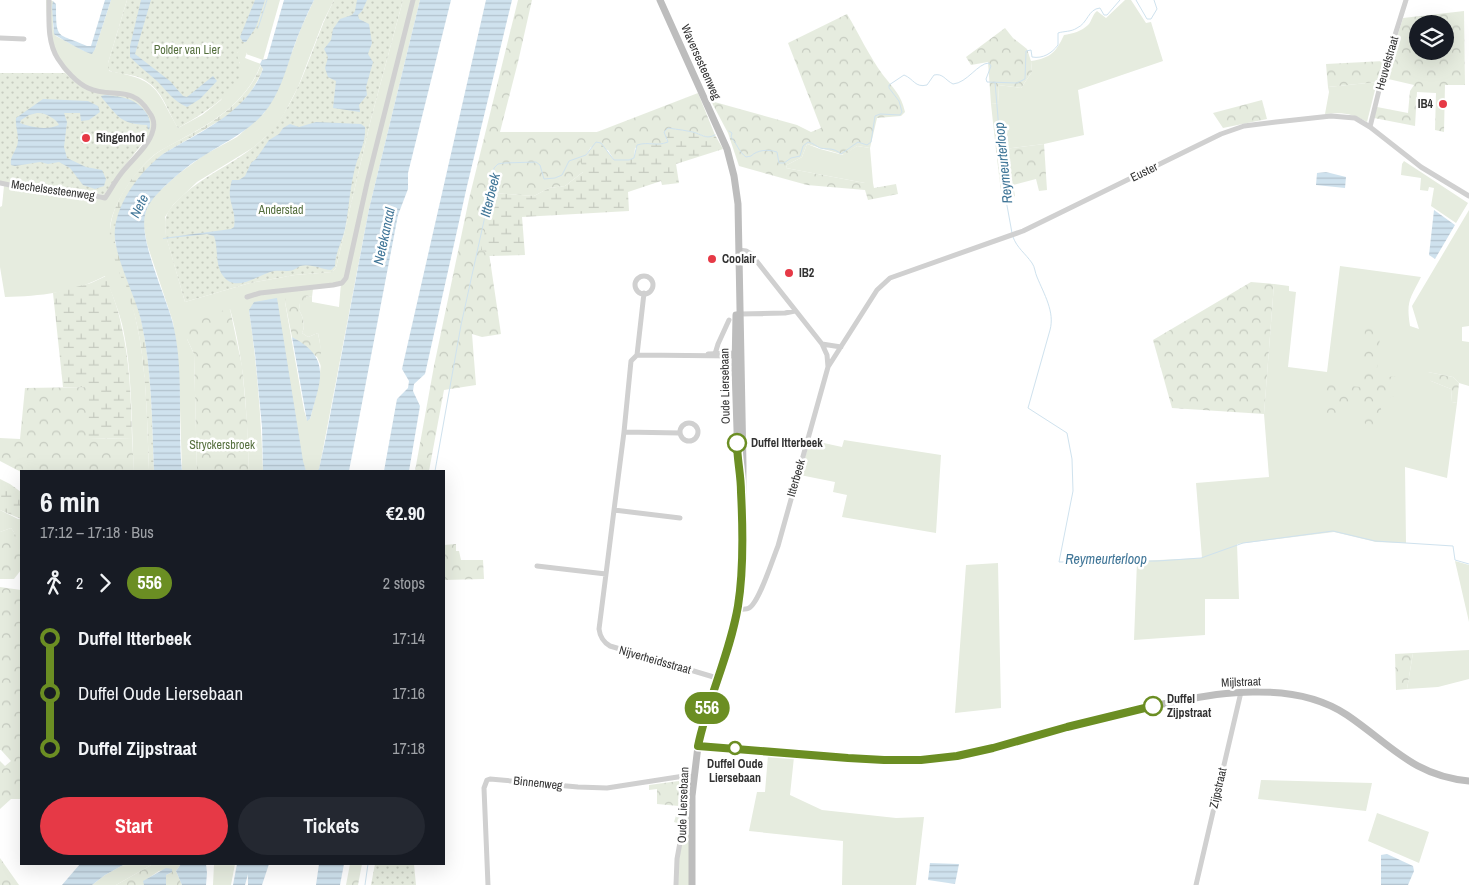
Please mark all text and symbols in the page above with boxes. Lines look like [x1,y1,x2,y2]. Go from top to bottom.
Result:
map controls [1409,15,1454,60]
button: layers [1409,15,1454,60]
street label: Waversesteenweg [677,22,725,103]
street label: Heuvelstraat [1372,34,1402,92]
park label: Polder van Lier [154,42,221,58]
place label: IB4 [1418,96,1434,112]
marker: IB4 [1437,98,1449,110]
water label: Reymeurterloop [990,121,1016,205]
place label: Ringenhof [96,130,145,146]
marker: Ringenhof [80,132,92,144]
street label: Euster [1128,158,1161,185]
water label: Itterbeek [476,170,504,219]
street label: Mechelsesteenweg [10,176,96,204]
water label: Nete [126,191,152,221]
park label: Anderstad [258,202,303,218]
water label: Netekanaal [369,205,399,266]
place label: Coolair [722,251,756,267]
marker: Coolair [706,253,718,265]
place label: IB2 [799,265,815,281]
marker: IB2 [783,267,795,279]
street label: Oude Liersebaan [716,348,734,424]
marker: Duffel Itterbeek [727,433,747,453]
place label: Duffel Itterbeek [751,435,823,451]
park label: Stryckersbroek [189,437,255,453]
street label: Itterbeek [783,457,809,499]
text: 6 min [40,483,100,521]
text: €2.90 [386,500,425,526]
text: 17:12 – 17:18 · Bus [40,521,154,543]
water label: Reymeurterloop [1065,550,1147,568]
icon: walk [40,569,68,597]
icon: forward [91,569,119,597]
text: 556 [137,570,162,595]
text: 2 [76,572,83,594]
text: 2 stops [383,572,425,594]
text: Duffel Itterbeek [78,625,191,651]
text: 17:14 [392,627,425,649]
street label: Nijverheidsstraat [617,642,693,678]
street label: Mijlstraat [1221,673,1261,691]
text: Duffel Oude Liersebaan [78,680,243,706]
text: 17:16 [392,682,425,704]
place label: Duffel Zijpstraat [1167,691,1212,721]
line badge: 556 [678,692,736,724]
text: 556 [695,695,719,720]
marker: Duffel Zijpstraat [1143,696,1163,716]
text: Duffel Zijpstraat [78,735,197,761]
text: 17:18 [392,737,425,759]
marker: Duffel Oude Liersebaan [728,741,742,755]
place label: Duffel Oude Liersebaan [707,756,763,786]
street label: Zijpstraat [1206,766,1230,810]
street label: Oude Liersebaan [674,767,692,843]
street label: Binnenweg [513,772,564,794]
button: Start [40,797,228,855]
button: Tickets [238,797,425,855]

